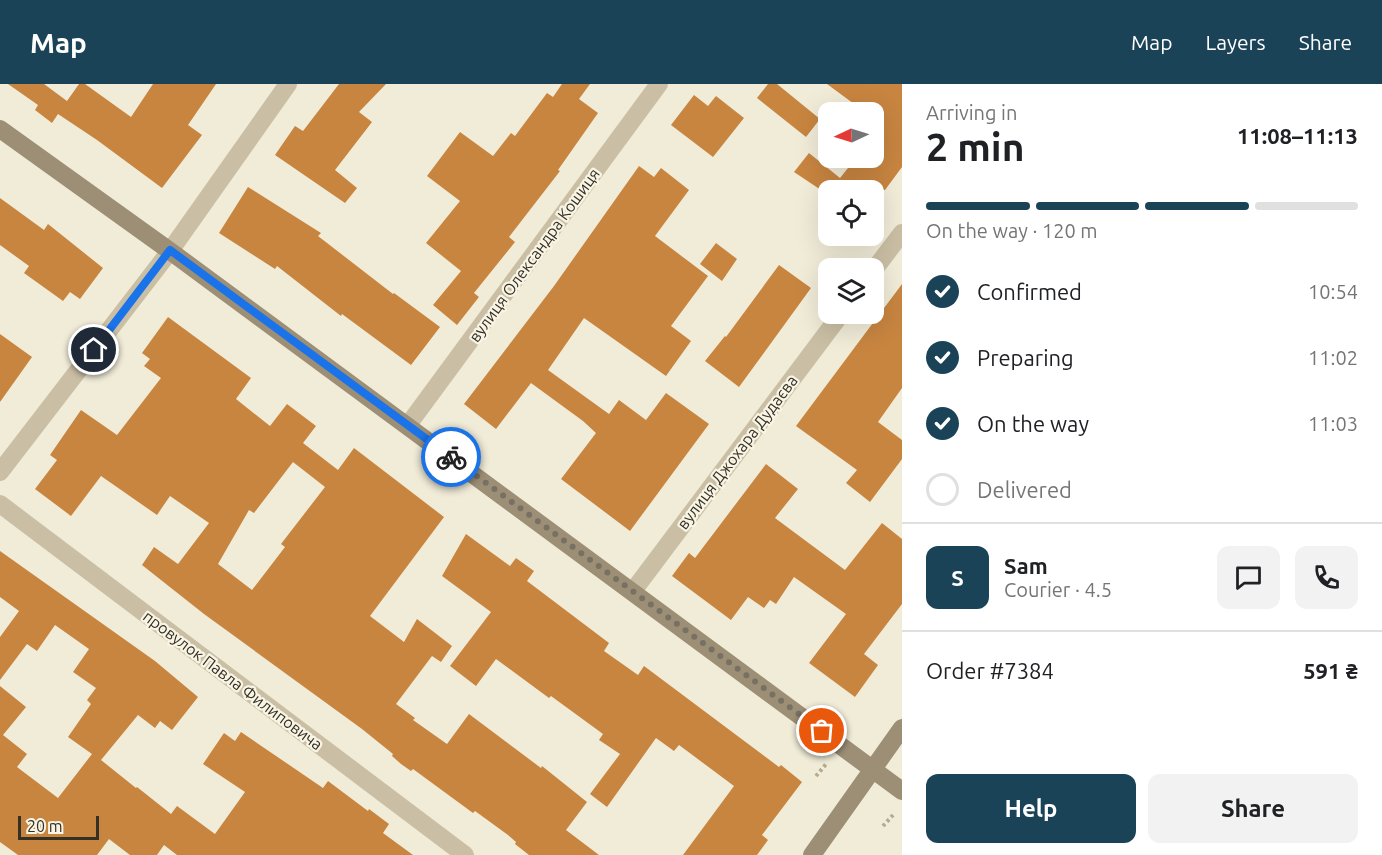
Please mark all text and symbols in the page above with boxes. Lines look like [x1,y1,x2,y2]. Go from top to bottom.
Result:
text: Map [30,27,87,58]
text: Map [1131,30,1172,54]
text: Layers [1205,30,1266,54]
text: Share [1299,30,1352,54]
text: Arriving in [926,101,1017,124]
north arrow [818,102,884,168]
map controls [818,102,884,324]
text: 11:08–11:13 [1237,123,1358,148]
text: 2 min [926,125,1025,168]
street label: вулиця Олександра Кошиця [465,165,603,345]
button: locate [818,180,884,246]
text: On the way · 120 m [926,219,1098,242]
button: layers [818,258,884,324]
icon: check [926,275,959,308]
text: Confirmed [977,279,1082,304]
text: 10:54 [1308,280,1358,303]
pin [68,324,119,375]
icon: home [77,333,110,366]
icon: check [926,341,959,374]
text: Preparing [977,345,1074,370]
text: 11:02 [1308,346,1358,369]
street label: вулиця Джохара Дудаєва [673,372,801,532]
icon: check [926,407,959,440]
text: On the way [977,411,1089,436]
text: 11:03 [1308,412,1358,435]
courier [421,427,481,487]
icon: bike [435,441,468,474]
text: Delivered [977,477,1072,502]
button: chat [1217,546,1280,609]
button: phone [1295,546,1358,609]
text: Sam [1004,553,1048,578]
text: S [951,565,964,590]
text: Courier · 4.5 [1004,578,1112,601]
street label: провулок Павла Филиповича [140,607,326,753]
text: Order #7384 [926,658,1054,683]
text: 591 ₴ [1303,658,1358,683]
pin [796,705,847,756]
icon: bag [805,714,838,747]
button: Help [926,774,1136,843]
button: Share [1148,774,1358,843]
scale bar [18,813,99,840]
text: 20 m [27,817,63,835]

